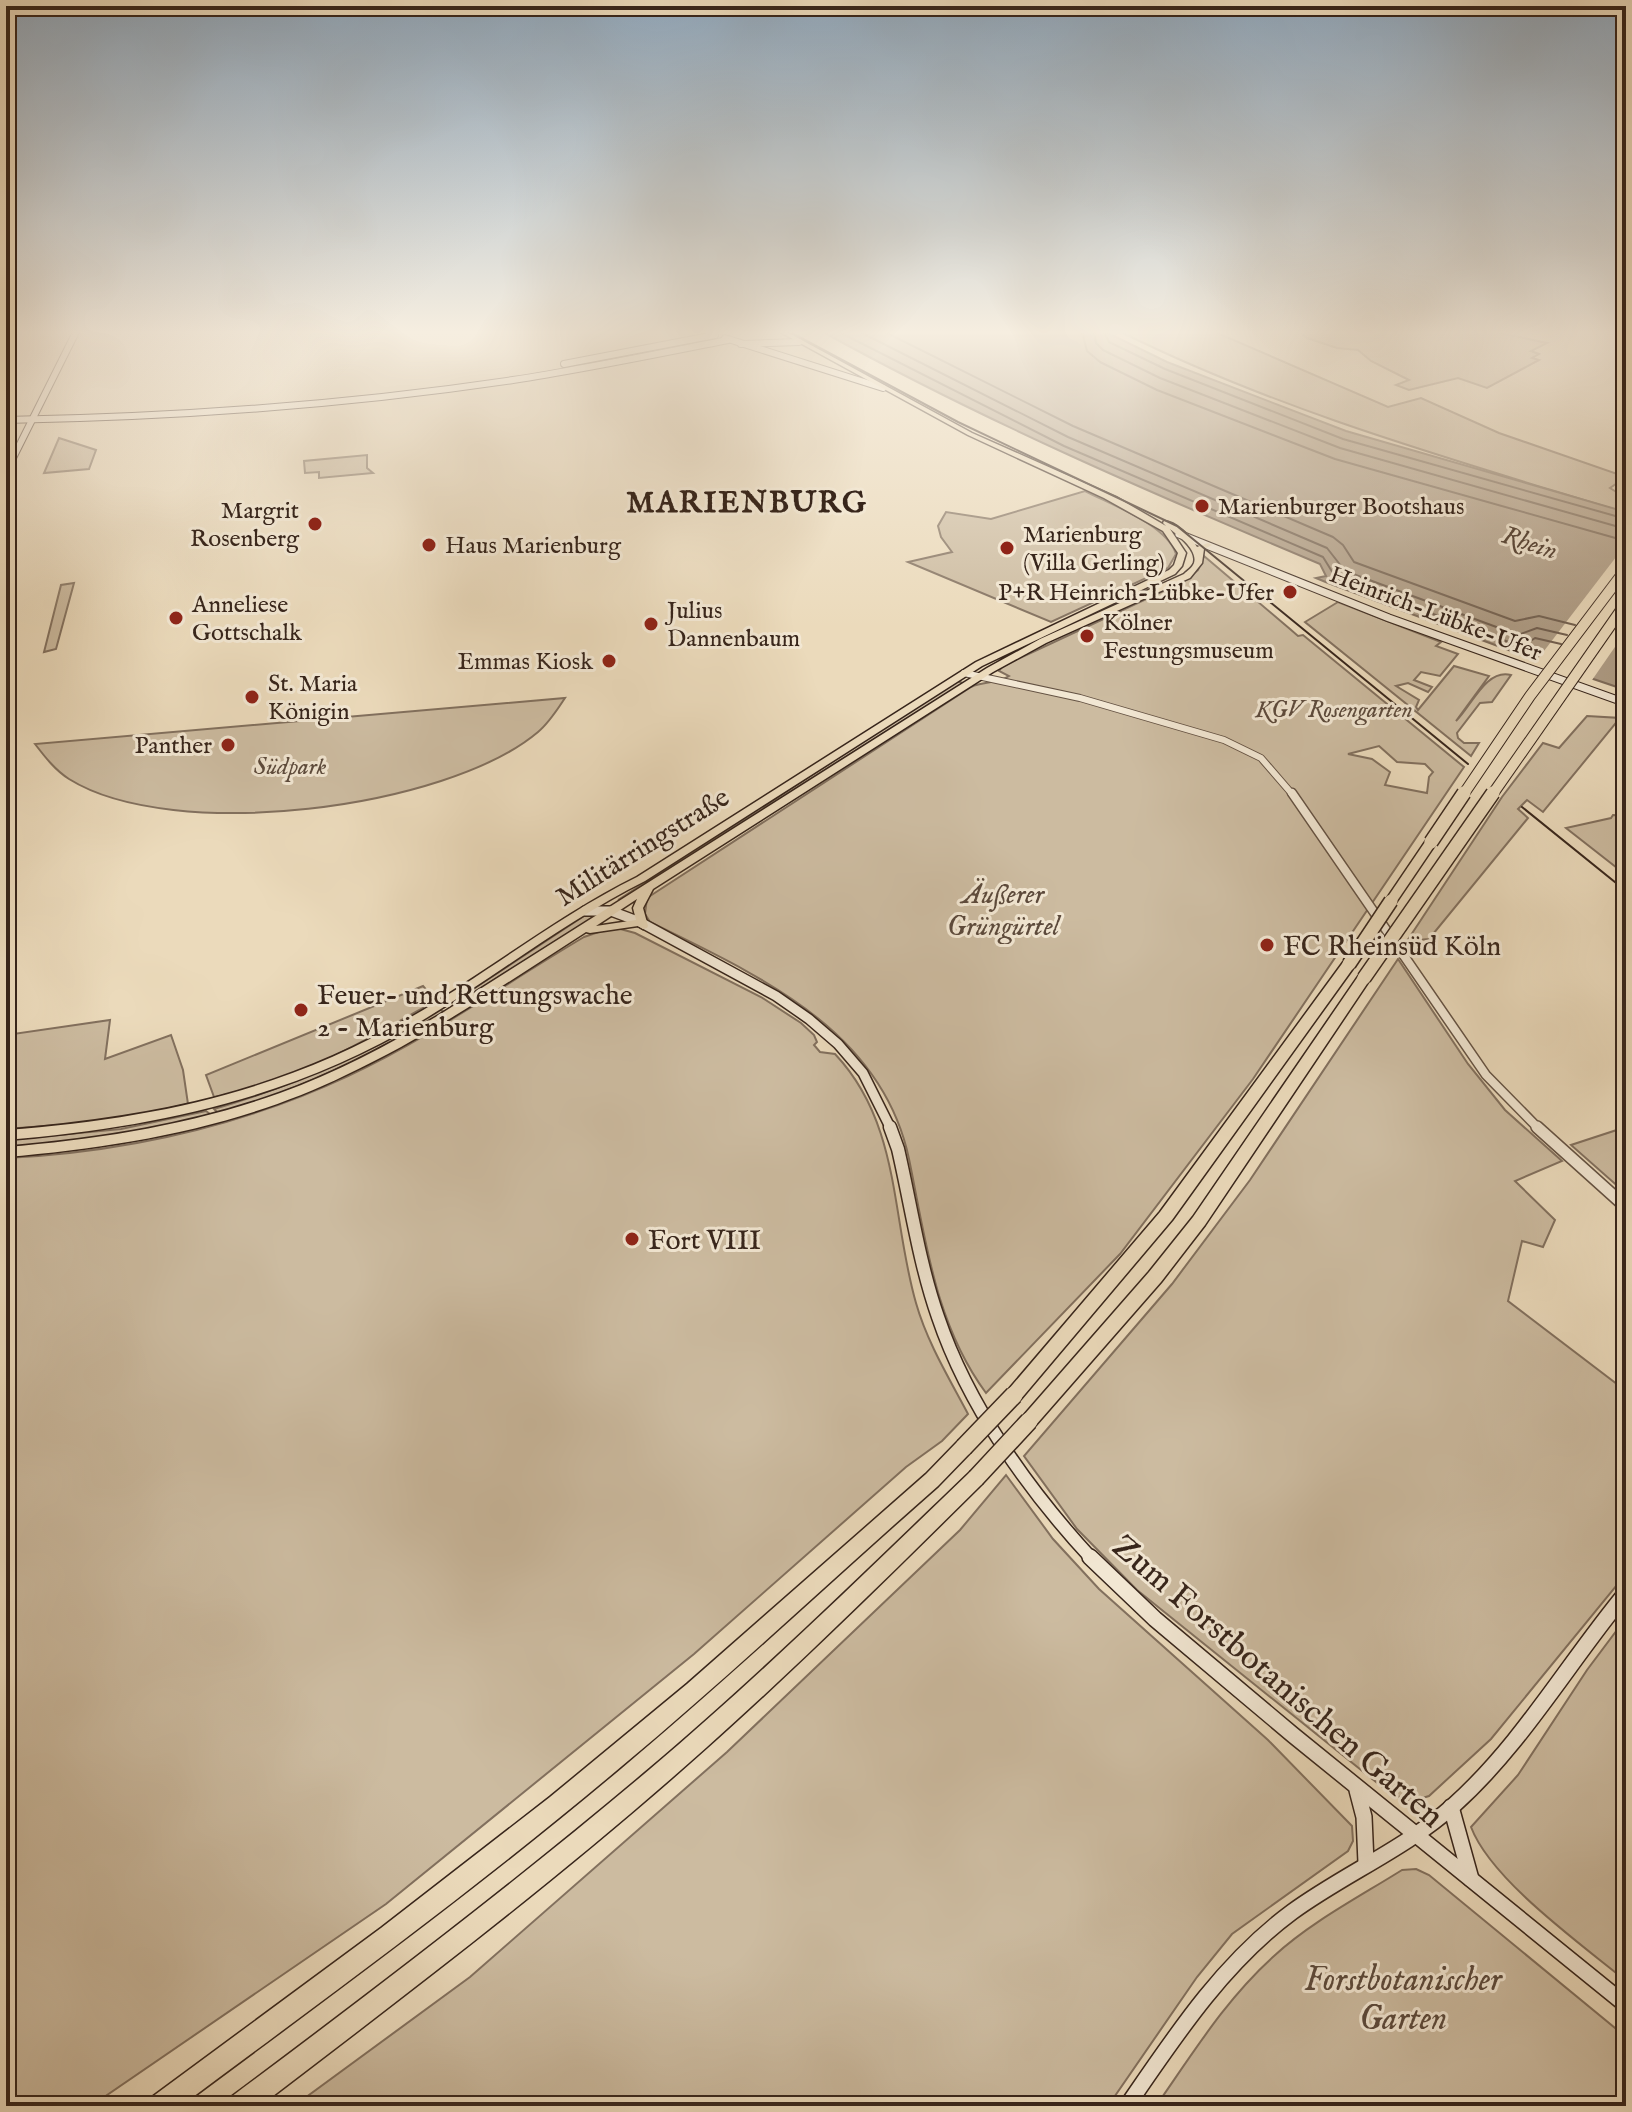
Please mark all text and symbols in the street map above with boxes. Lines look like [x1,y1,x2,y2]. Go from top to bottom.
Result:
district label: MARIENBURG [626,485,868,523]
place label: Marienburger Bootshaus [1218,492,1464,523]
place label: Margrit Rosenberg [190,496,300,555]
marker: Marienburger Bootshaus [1193,497,1211,515]
marker: Margrit Rosenberg [306,515,324,533]
water label: Rhein [1498,519,1561,568]
place label: Marienburg (Villa Gerling) [1023,520,1165,579]
place label: Haus Marienburg [445,531,622,562]
marker: Haus Marienburg [420,536,438,554]
marker: Marienburg (Villa Gerling) [998,539,1016,557]
street label: Heinrich-Lübke-Ufer [1325,560,1546,669]
place label: P+R Heinrich-Lübke-Ufer [998,578,1274,609]
marker: P+R Heinrich-Lübke-Ufer [1281,583,1299,601]
place label: Anneliese Gottschalk [191,590,302,649]
place label: Julius Dannenbaum [664,596,800,655]
place label: Kölner Festungsmuseum [1103,608,1274,667]
marker: Anneliese Gottschalk [167,609,185,627]
marker: Julius Dannenbaum [642,615,660,633]
marker: Kölner Festungsmuseum [1078,627,1096,645]
place label: Emmas Kiosk [457,647,593,678]
marker: Emmas Kiosk [600,652,618,670]
place label: St. Maria Königin [268,669,358,728]
marker: St. Maria Königin [243,688,261,706]
park label: KGV Rosengarten [1254,695,1413,726]
place label: Panther [134,731,212,762]
marker: Panther [219,736,237,754]
park label: Südpark [254,752,327,783]
street label: Militärringstraße [550,781,737,915]
park label: Äußerer Grüngürtel [947,878,1062,945]
place label: FC Rheinsüd Köln [1283,930,1501,965]
marker: FC Rheinsüd Köln [1258,936,1276,954]
place label: Feuer- und Rettungswache 2 - Marienburg [317,979,633,1046]
marker: Feuer- und Rettungswache 2 - Marienburg [292,1001,310,1019]
place label: Fort VIII [648,1224,761,1259]
marker: Fort VIII [623,1230,641,1248]
street label: Zum Forstbotanischen Garten [1102,1526,1452,1838]
park label: Forstbotanischer Garten [1304,1959,1503,2041]

